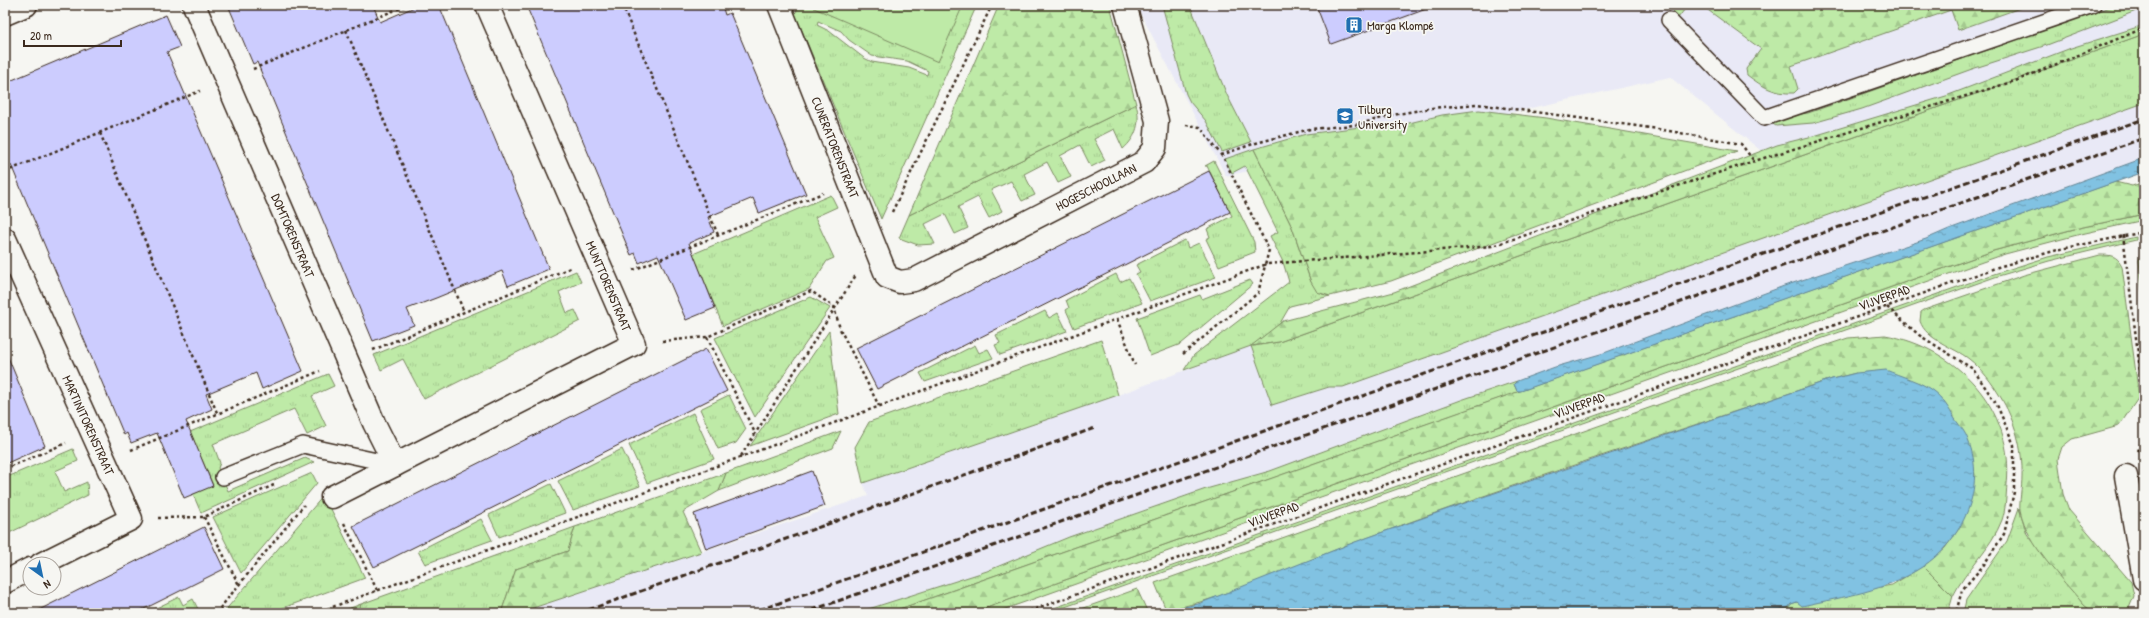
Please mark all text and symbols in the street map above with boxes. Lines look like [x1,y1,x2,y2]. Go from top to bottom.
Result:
building icon: Marga Klompé [1344,15,1364,35]
place label: Marga Klompé [1367,16,1434,34]
scale bar [24,22,121,48]
text: 20 m [30,27,52,44]
street label: CUNERATORENSTRAAT [807,94,864,202]
place label: Tilburg University [1358,100,1408,133]
school or university icon: Tilburg University [1335,106,1355,126]
street label: HOGESCHOOLLAAN [1052,159,1139,215]
street label: DOMTORENSTRAAT [267,191,320,281]
street label: MUNTTORENSTRAAT [582,238,636,335]
street label: VIJVERPAD [1856,279,1913,315]
street label: MARTINITORENSTRAAT [58,372,119,479]
street label: VIJVERPAD [1551,387,1608,423]
street label: VIJVERPAD [1245,496,1302,532]
north arrow [22,556,62,596]
text: N [41,577,54,592]

